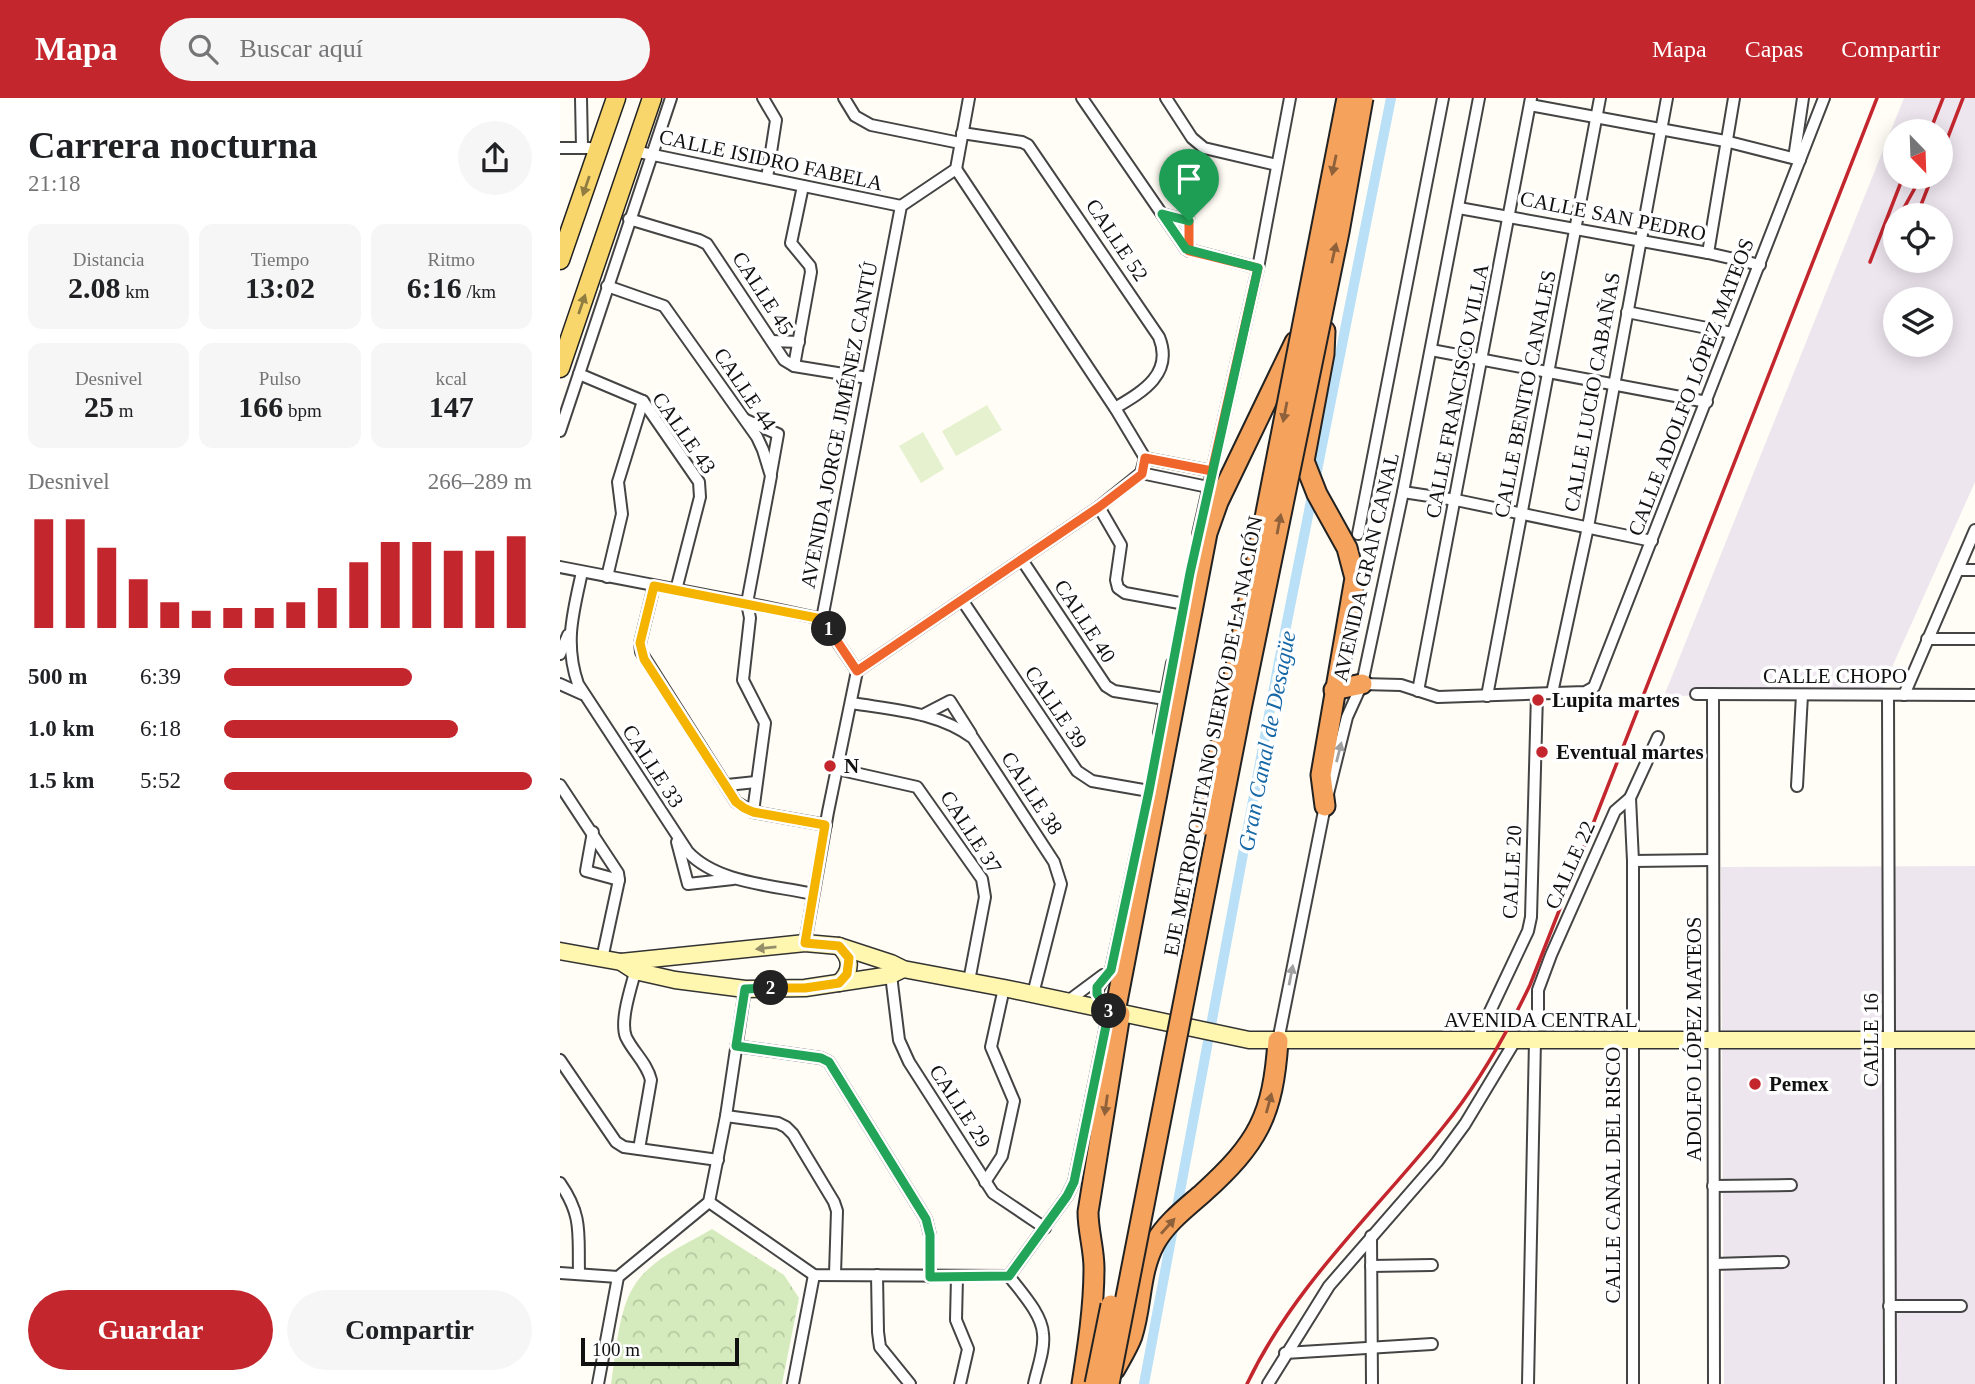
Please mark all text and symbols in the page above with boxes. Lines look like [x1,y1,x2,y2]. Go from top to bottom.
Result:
search box [160,18,650,81]
icon: search [184,30,222,68]
text: Mapa [35,31,118,67]
text: Buscar aquí [240,34,363,63]
text: Mapa [1652,36,1707,62]
text: Capas [1745,36,1803,62]
text: Compartir [1841,36,1940,62]
north arrow [1883,119,1953,189]
map controls [1883,119,1953,357]
button: share [458,121,532,195]
text: Carrera nocturna [28,124,318,166]
street label: CALLE ISIDRO FABELA [657,125,886,196]
pin [1159,149,1219,221]
one-way arrow [1328,154,1339,176]
icon: arrive [1170,160,1208,198]
text: 21:18 [28,171,80,196]
one-way arrow [580,175,591,196]
street label: CALLE SAN PEDRO [1518,186,1708,246]
street label: CALLE 52 [1081,194,1153,286]
button: locate [1883,203,1953,273]
street label: CALLE ADOLFO LÓPEZ MATEOS [1623,235,1759,539]
one-way arrow [1329,242,1340,264]
street label: CALLE 45 [727,247,799,339]
text: Distancia [73,249,145,270]
text: Tiempo [251,249,309,270]
text: Ritmo [428,249,475,270]
street label: AVENIDA JORGE JIMÉNEZ CANTÚ [795,259,883,591]
street label: CALLE FRANCISCO VILLA [1421,261,1494,520]
street label: CALLE BENITO CANALES [1489,268,1561,520]
street label: CALLE LUCIO CABAÑAS [1559,270,1625,514]
text: 2.08 [68,271,120,304]
text: 13:02 [245,271,315,304]
text: 6:16 [407,271,462,304]
text: km [120,281,149,302]
text: /km [462,281,496,302]
button: layers [1883,287,1953,357]
one-way arrow [577,293,588,314]
street label: CALLE 44 [709,343,781,435]
text: Desnivel [75,368,142,389]
text: Pulso [259,368,301,389]
text: kcal [435,368,467,389]
street label: CALLE 43 [647,388,721,478]
text: 25 [84,390,114,423]
text: 166 [238,390,283,423]
text: 147 [429,390,474,423]
text: m [114,400,133,421]
text: bpm [283,400,322,421]
one-way arrow [1279,401,1290,423]
street label: AVENIDA GRAN CANAL [1328,450,1404,684]
text: Desnivel [28,469,110,494]
text: 266–289 m [428,469,532,494]
one-way arrow [1273,513,1284,535]
street label: EJE METROPOLITANO SIERVO DE LA NACIÓN [1159,514,1267,958]
street label: CALLE 40 [1049,575,1121,667]
pin: 1 [812,612,846,646]
text: 1 [824,618,833,639]
water label: Gran Canal de Desagüe [1233,629,1301,853]
street label: CALLE 39 [1020,661,1092,753]
text: 500 m [28,664,87,689]
text: 6:39 [140,664,181,689]
street label: CALLE CHOPO [1763,664,1907,688]
place label: Lupita martes [1552,688,1680,712]
marker: Lupita martes [1530,692,1546,708]
text: 1.0 km [28,716,94,741]
text: 6:18 [140,716,181,741]
street label: CALLE 33 [617,720,689,812]
place label: Eventual martes [1556,740,1704,764]
one-way arrow [1334,741,1345,763]
marker: Eventual martes [1534,744,1550,760]
street label: CALLE 38 [996,747,1068,839]
place label: N [844,754,859,778]
marker: N [822,758,838,774]
text: 1.5 km [28,768,94,793]
text: 5:52 [140,768,181,793]
street label: CALLE 37 [935,786,1007,878]
street label: CALLE 22 [1540,817,1600,913]
street label: CALLE 20 [1498,824,1526,920]
street label: ADOLFO LÓPEZ MATEOS [1682,916,1706,1162]
one-way arrow [755,942,777,953]
one-way arrow [1286,964,1297,986]
pin: 2 [754,970,788,1006]
text: 2 [766,977,775,998]
pin: 3 [1092,993,1126,1028]
street label: CALLE 16 [1859,993,1883,1087]
text: 3 [1104,1000,1113,1021]
street label: AVENIDA CENTRAL [1444,1008,1638,1032]
street label: CALLE CANAL DEL RISCO [1601,1047,1625,1303]
street label: CALLE 29 [924,1060,996,1152]
place label: Pemex [1769,1072,1829,1096]
marker: Pemex [1747,1076,1763,1092]
one-way arrow [1264,1092,1274,1113]
one-way arrow [1100,1095,1111,1117]
one-way arrow [1160,1218,1175,1235]
button: Guardar [28,1290,273,1370]
button: Compartir [287,1290,532,1370]
scale bar [581,1335,738,1367]
text: 100 m [592,1339,640,1360]

